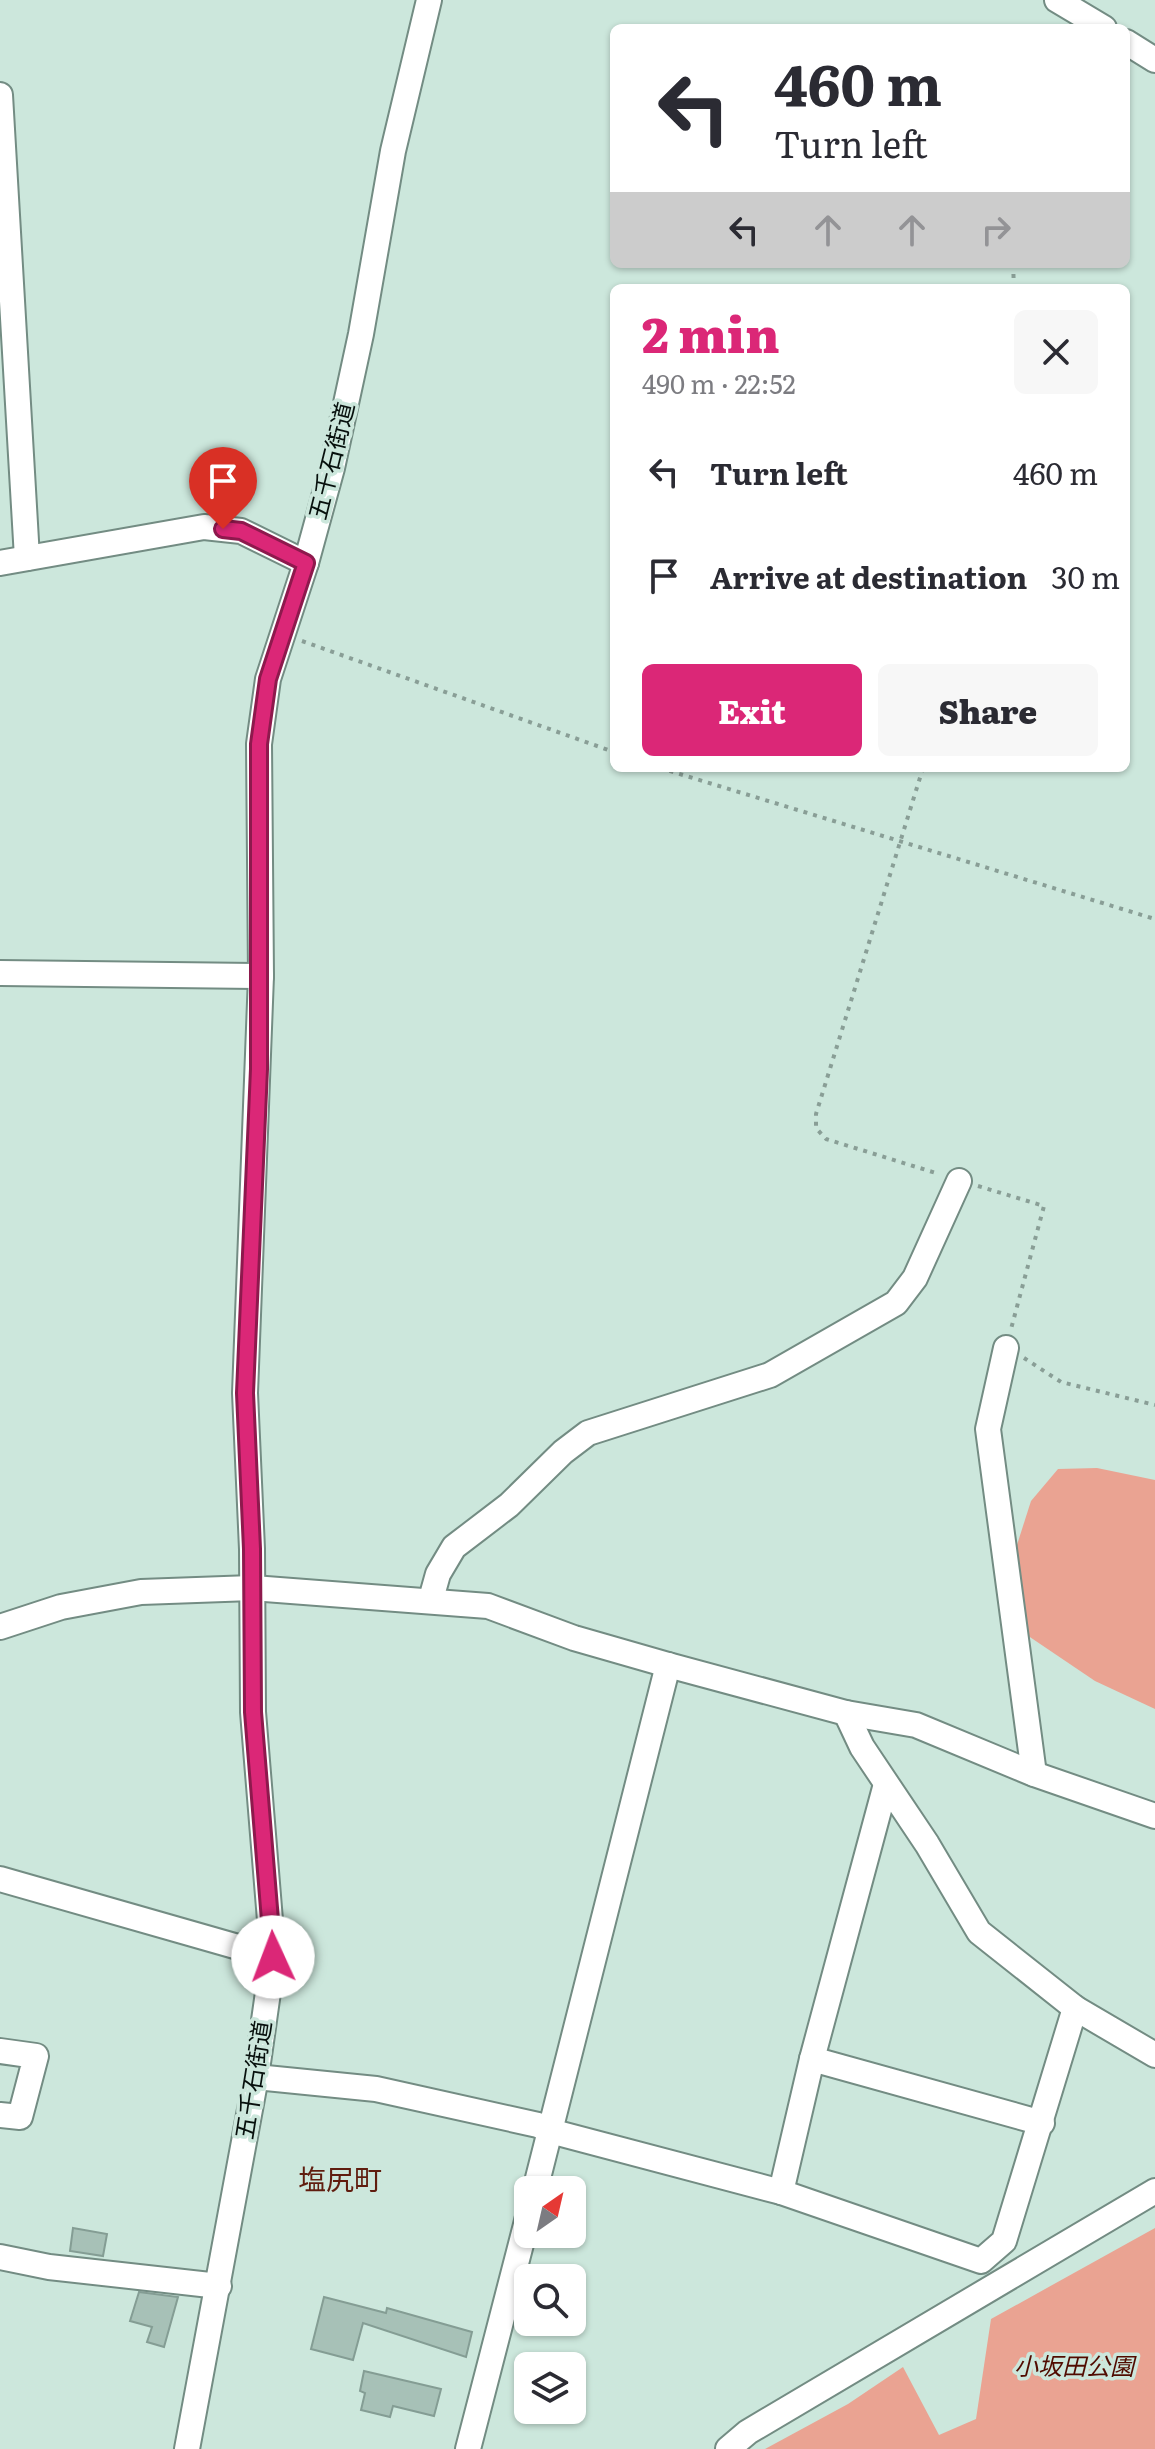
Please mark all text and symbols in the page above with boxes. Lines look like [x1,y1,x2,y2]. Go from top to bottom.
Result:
text: 460 m [774,40,942,123]
icon: left [642,56,746,160]
text: Turn left [774,116,928,169]
icon: left [722,208,766,252]
icon: ahead [806,208,850,252]
icon: ahead [890,208,934,252]
icon: right [974,208,1018,252]
text: 2 min [642,297,780,368]
button: close [1014,310,1098,394]
text: 490 m · 22:52 [642,363,796,402]
street label: 五千石街道 [298,398,361,523]
pin [189,447,257,529]
icon: left [642,450,686,494]
text: Turn left [710,450,848,494]
text: 460 m [1013,450,1098,494]
icon: arrive [201,459,245,503]
icon: arrive [642,554,686,598]
text: Arrive at destination [710,554,1027,598]
text: 30 m [1051,554,1120,598]
button: Exit [642,664,862,756]
button: Share [878,664,1098,756]
position arrow [231,1915,315,1999]
street label: 五千石街道 [225,2018,278,2142]
district label: 塩尻町 [298,2157,382,2199]
north arrow [514,2176,586,2248]
map controls [514,2176,586,2424]
button: search [514,2264,586,2336]
park label: 小坂田公園 [1014,2347,1137,2382]
button: layers [514,2352,586,2424]

